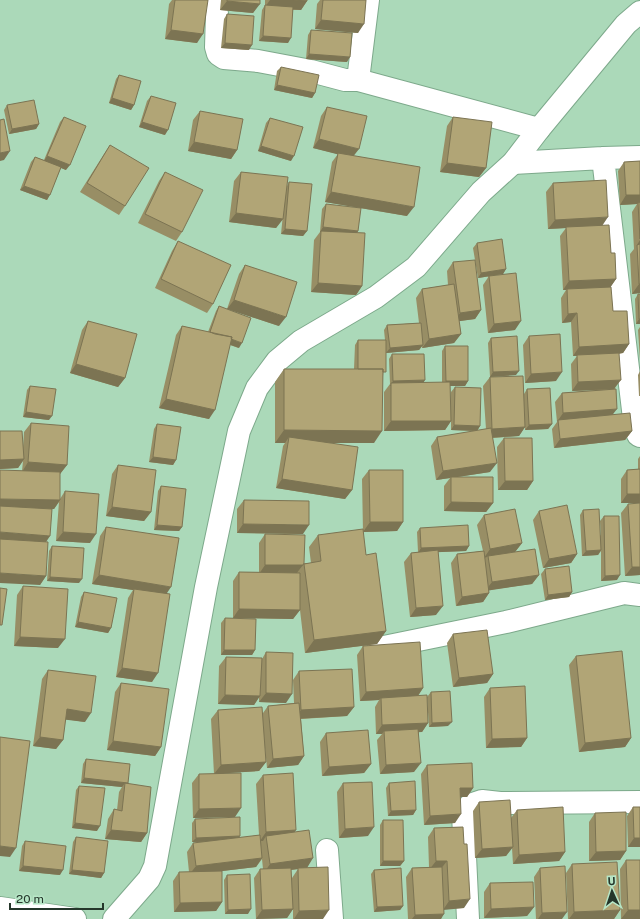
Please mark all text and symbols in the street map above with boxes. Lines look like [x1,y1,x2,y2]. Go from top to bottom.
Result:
north arrow [592,871,632,911]
text: U [607,875,616,887]
scale bar [10,885,103,911]
text: 20 m [16,892,44,906]

